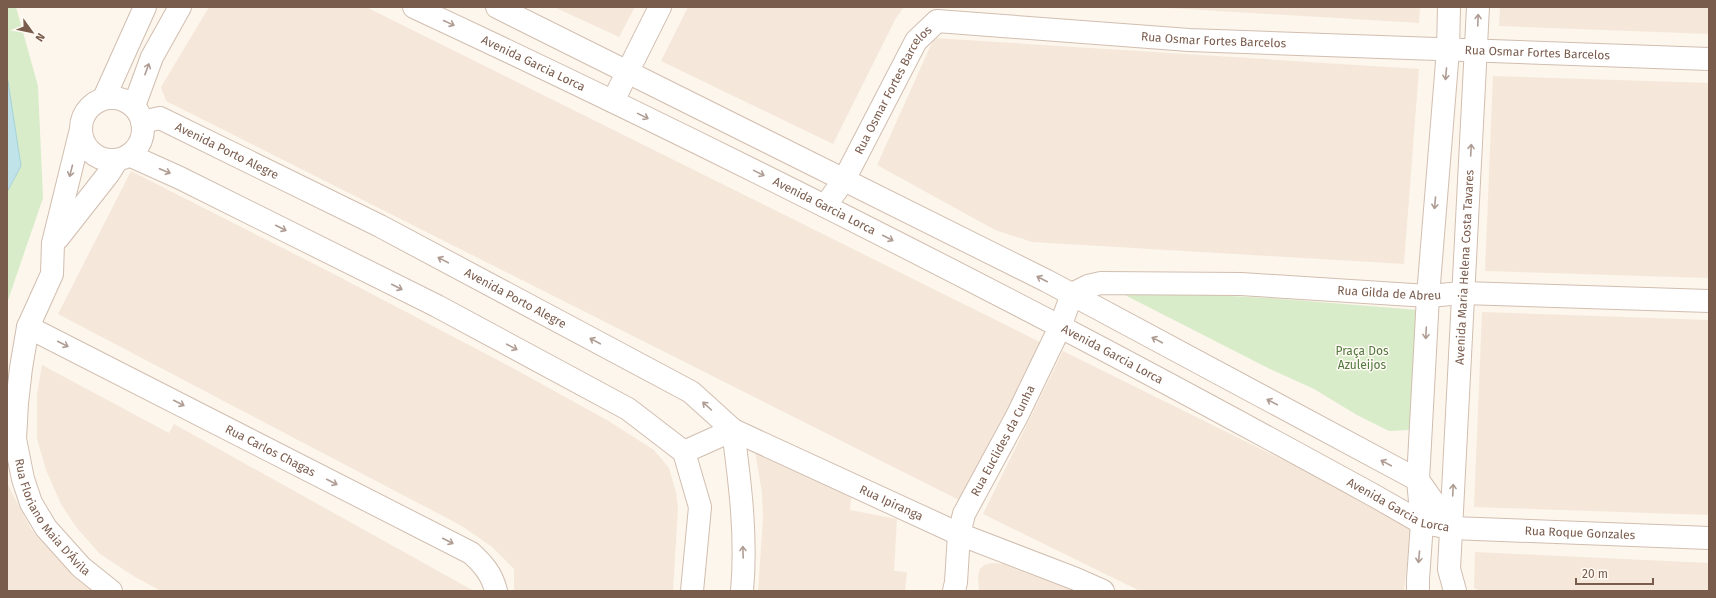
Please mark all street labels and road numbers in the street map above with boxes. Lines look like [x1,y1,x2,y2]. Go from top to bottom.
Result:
street label: Rua Osmar Fortes Barcelos [852,23,935,157]
street label: Rua Osmar Fortes Barcelos [1140,29,1287,51]
street label: Avenida Garcia Lorca [479,33,587,94]
street label: Rua Osmar Fortes Barcelos [1464,43,1611,62]
street label: Avenida Porto Alegre [173,120,281,182]
street label: Avenida Maria Helena Costa Tavares [1453,169,1477,365]
street label: Avenida Garcia Lorca [771,174,878,238]
street label: Avenida Porto Alegre [462,265,569,331]
street label: Rua Gilda de Abreu [1337,283,1442,303]
street label: Avenida Garcia Lorca [1059,322,1166,387]
street label: Rua Euclides da Cunha [968,383,1038,499]
street label: Rua Carlos Chagas [223,422,318,480]
street label: Rua Floriano Maia D'Ávila [12,457,93,578]
street label: Avenida Garcia Lorca [1344,475,1451,534]
street label: Rua Ipiranga [857,482,925,524]
street label: Rua Roque Gonzales [1524,524,1636,542]

